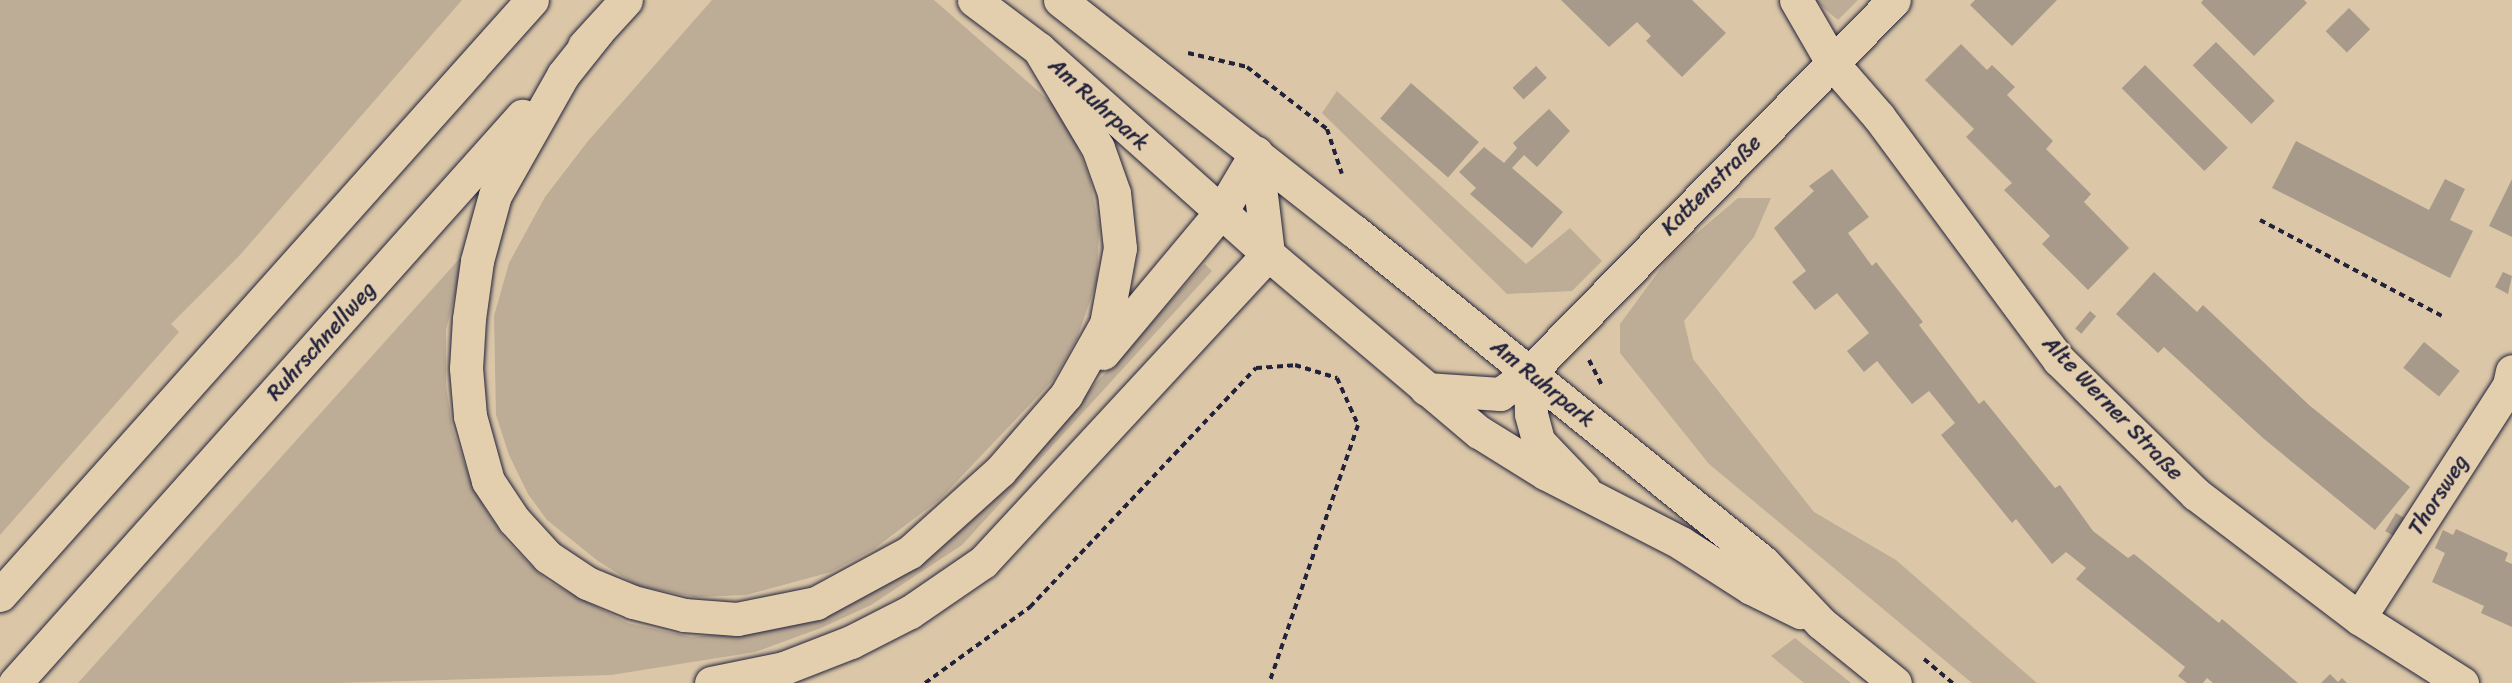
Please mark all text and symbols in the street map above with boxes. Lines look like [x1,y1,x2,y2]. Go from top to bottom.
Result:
street label: Am Ruhrpark [1043,52,1155,156]
street label: Kattenstraße [1655,129,1767,241]
street label: Ruhrschnellweg [261,276,381,406]
street label: Alte Werner Straße [2037,330,2189,486]
street label: Am Ruhrpark [1486,333,1600,433]
street label: Thorsweg [2402,450,2474,540]

